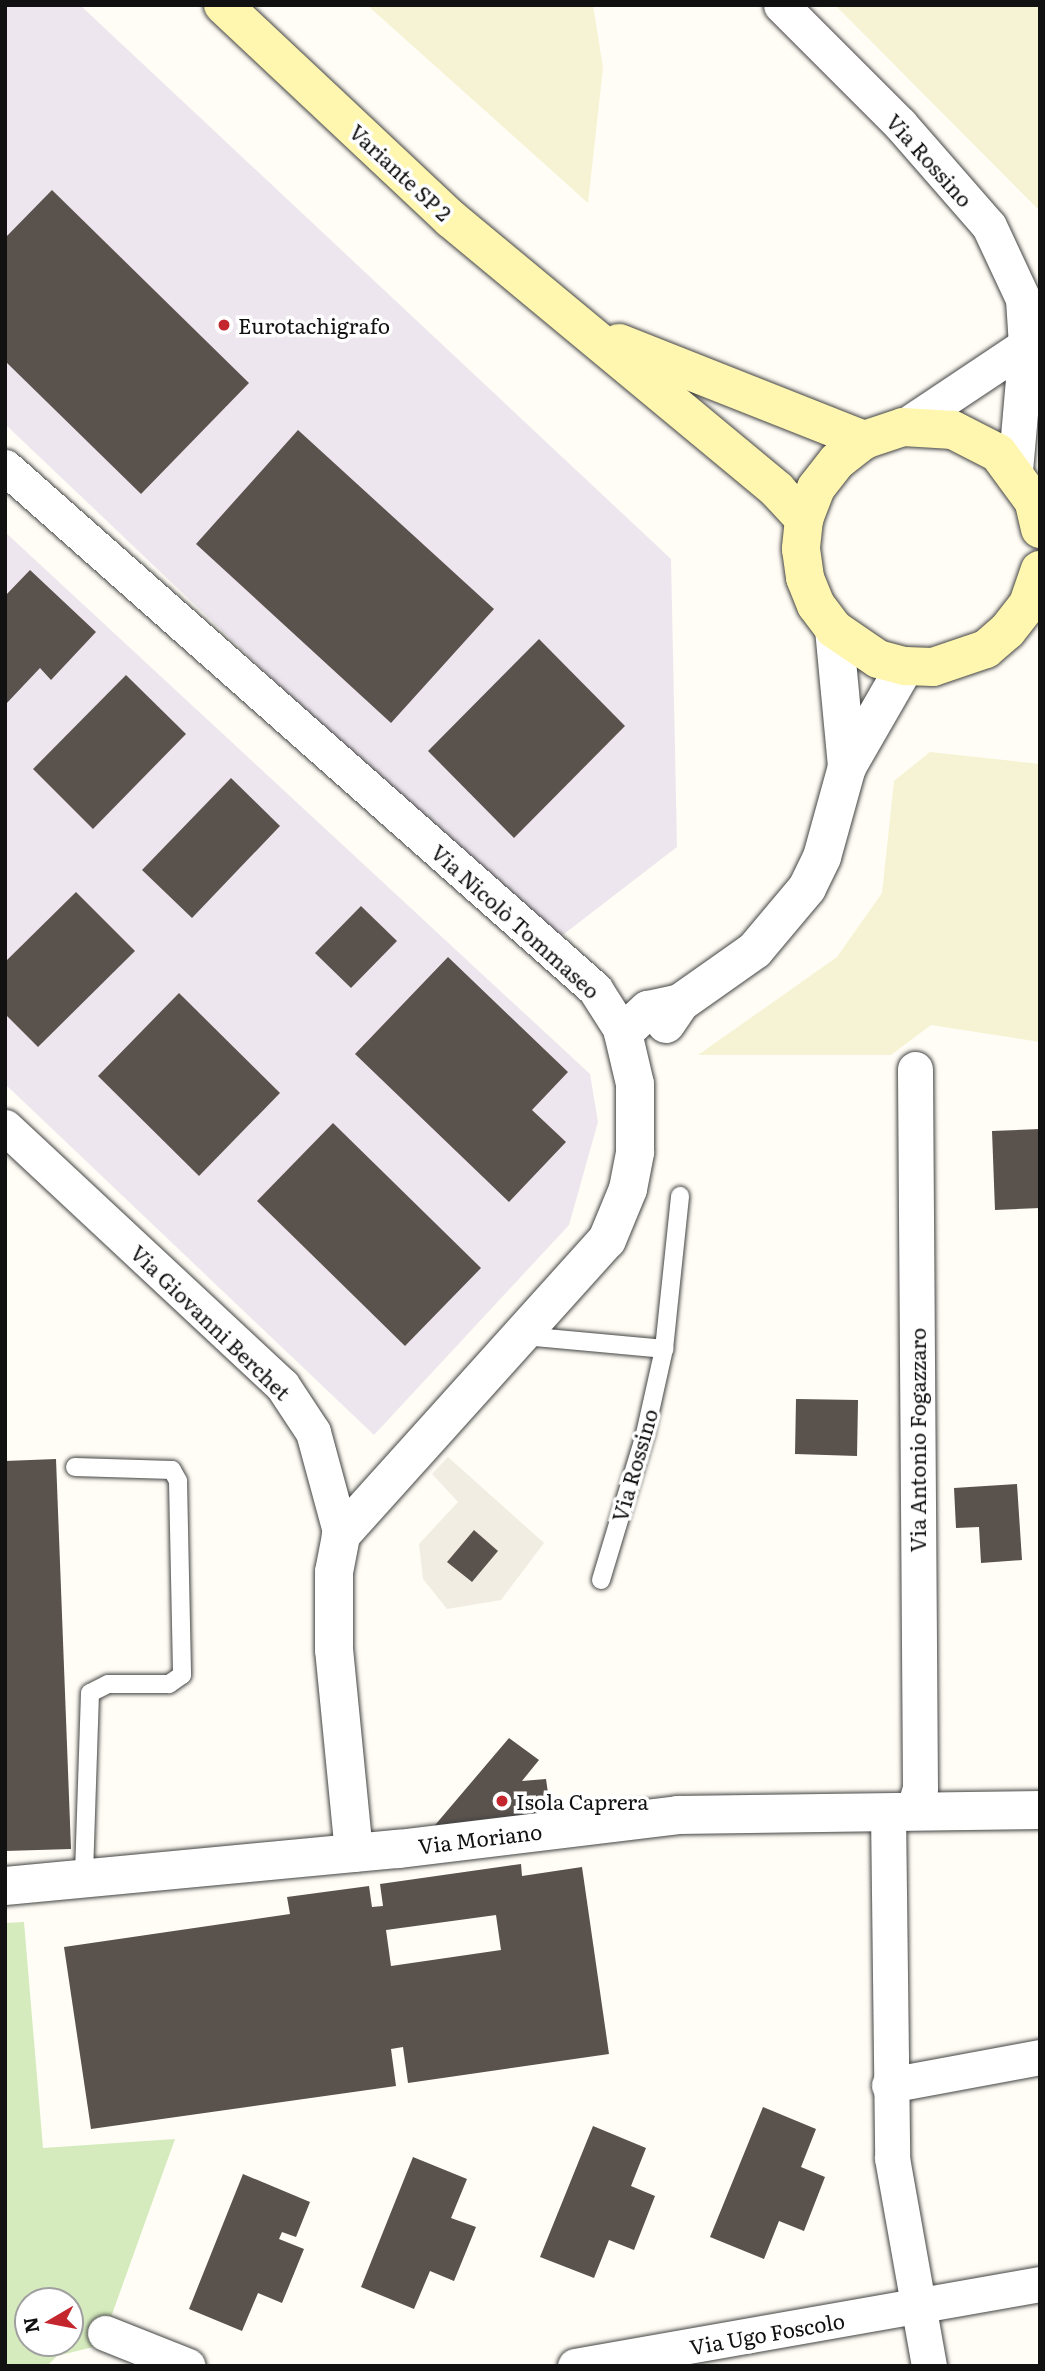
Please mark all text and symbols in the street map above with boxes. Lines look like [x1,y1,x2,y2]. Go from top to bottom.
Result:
street label: Via Rossino [882,108,978,212]
street label: Variante SP 2 [345,118,457,226]
place label: Eurotachigrafo [238,312,390,338]
marker: Eurotachigrafo [216,317,232,333]
street label: Via Nicolò Tommaseo [427,839,605,1003]
street label: Via Giovanni Berchet [126,1239,296,1405]
street label: Via Antonio Fogazzaro [904,1328,930,1552]
street label: Via Rossino [606,1406,662,1524]
place label: Isola Caprera [516,1788,649,1814]
marker: Isola Caprera [494,1793,510,1809]
street label: Via Moriano [417,1818,543,1858]
north arrow [14,2287,84,2357]
street label: Via Ugo Foscolo [688,2307,846,2359]
text: N [15,2315,45,2336]

